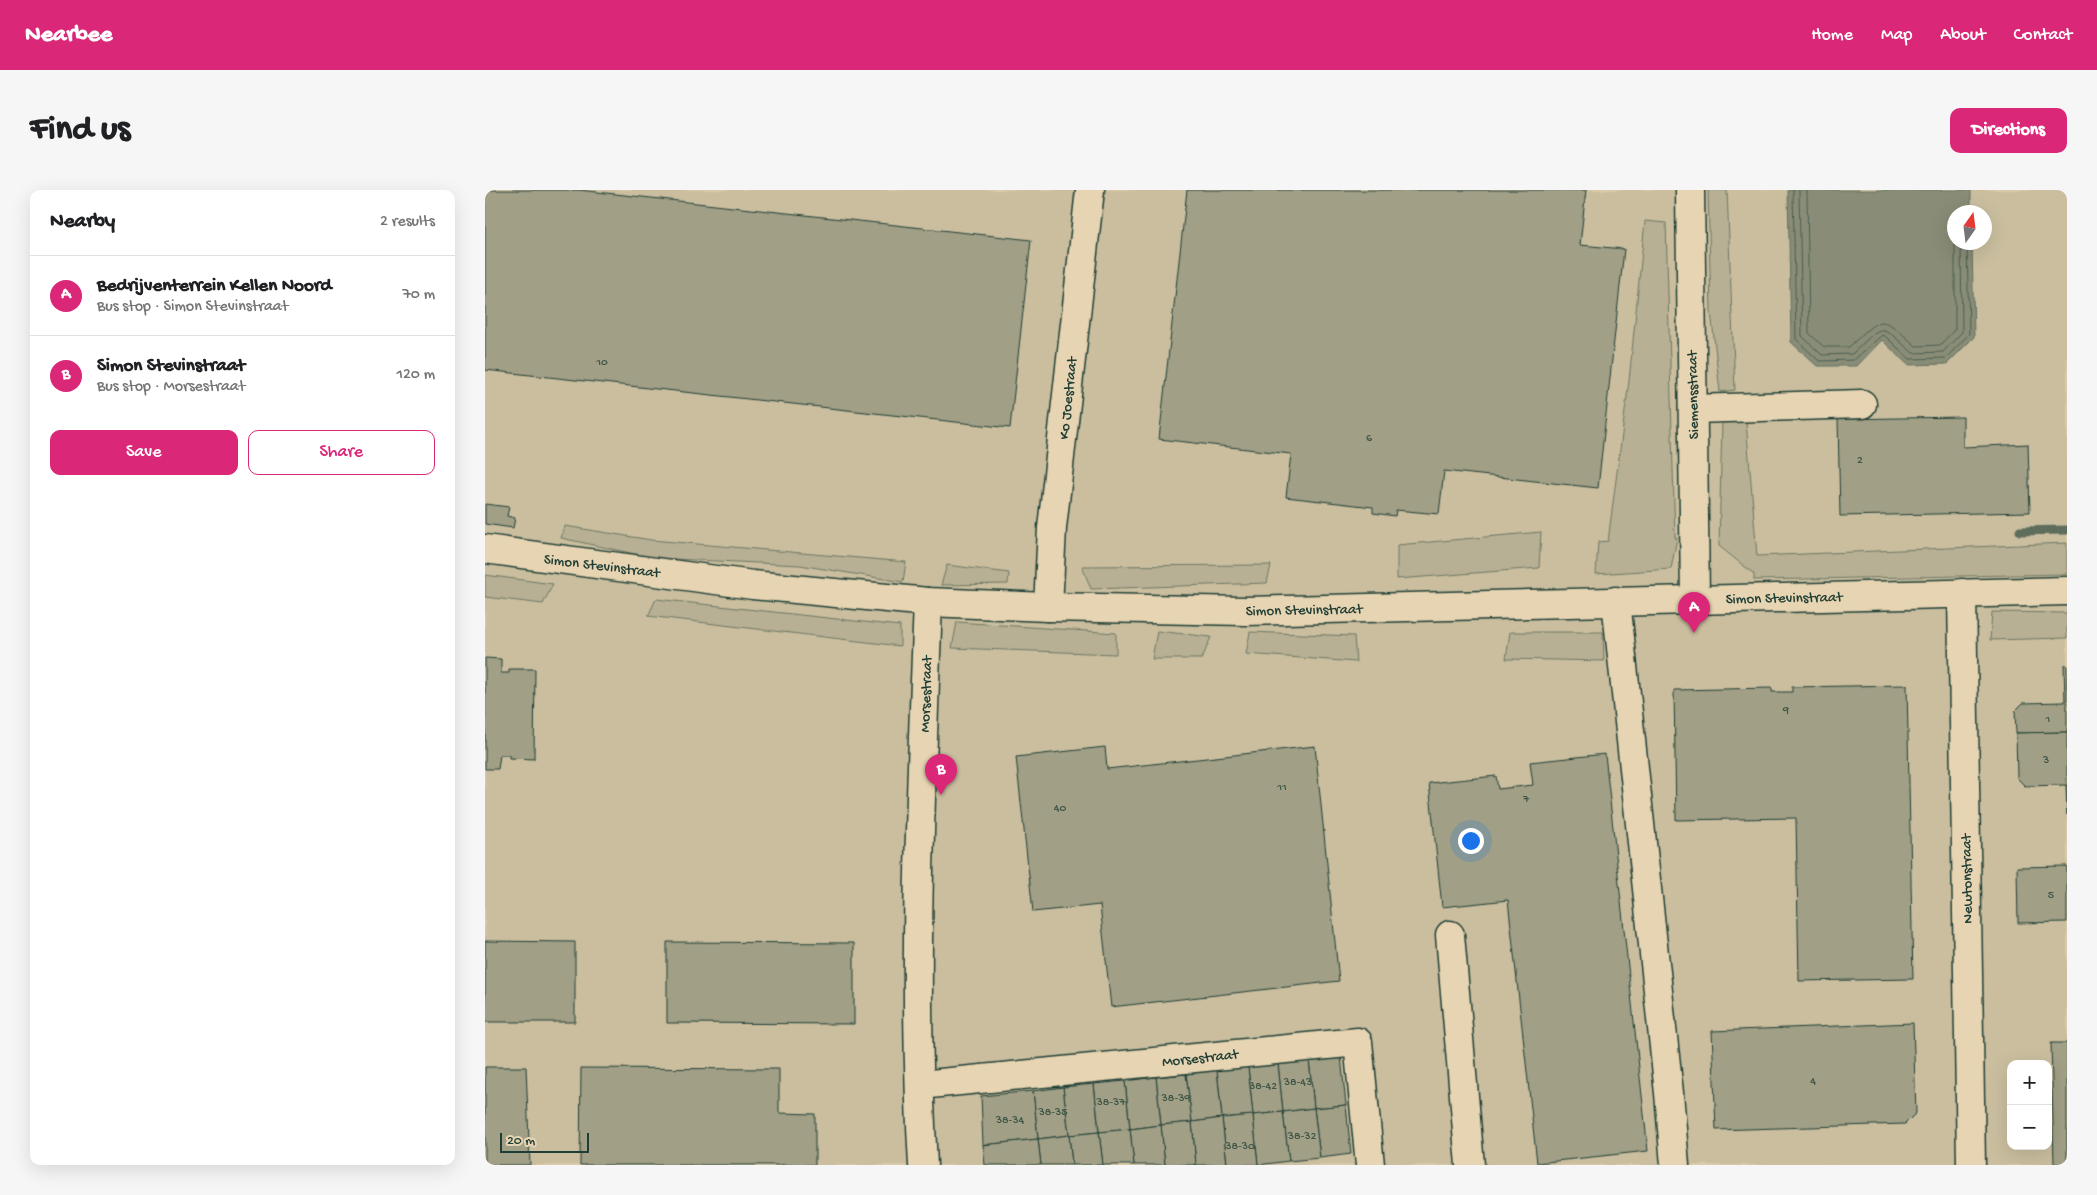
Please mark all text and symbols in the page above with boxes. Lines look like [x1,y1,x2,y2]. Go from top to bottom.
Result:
text: Nearbee [25,21,112,50]
text: Home [1811,25,1853,46]
text: Map [1881,25,1912,46]
text: About [1940,25,1986,46]
text: Contact [2014,25,2072,46]
button: Directions [1950,108,2067,153]
text: Find us [30,110,130,151]
north arrow [1947,205,1992,250]
text: Nearby [50,210,115,235]
text: 2 results [380,213,435,232]
text: Bedrijventerrein Kellen Noord [97,275,332,298]
text: A [61,286,71,305]
text: 70 m [402,286,435,305]
text: Bus stop · Simon Stevinstraat [97,298,288,317]
street label: Siemensstraat [1684,349,1704,439]
street label: Ko Joestraat [1056,354,1082,440]
text: Simon Stevinstraat [97,355,245,378]
house number: 10 [595,356,608,370]
text: B [62,366,70,385]
text: 120 m [396,366,435,385]
text: Bus stop · Morsestraat [97,378,245,397]
button: Save [50,430,238,475]
button: Share [248,430,435,475]
house number: 6 [1366,432,1373,446]
house number: 2 [1857,454,1863,468]
street label: Simon Stevinstraat [543,551,663,583]
street label: Simon Stevinstraat [1725,589,1844,609]
pin: A [1678,592,1710,633]
street label: Simon Stevinstraat [1245,601,1364,621]
street label: Morsestraat [917,654,937,733]
house number: 9 [1782,704,1789,718]
house number: 1 [2045,713,2051,727]
pin: B [925,754,957,795]
house number: 3 [2042,754,2049,768]
house number: 11 [1276,781,1287,795]
house number: 7 [1522,793,1530,807]
house number: 40 [1054,802,1066,816]
your location [1458,828,1484,854]
street label: Newtonstraat [1958,832,1978,924]
house number: 5 [2048,889,2054,903]
street label: Morsestraat [1161,1046,1241,1072]
map controls [2007,1060,2052,1150]
button: + [2007,1060,2052,1105]
house number: 4 [1810,1075,1816,1089]
house number: 38-43 [1283,1076,1312,1090]
house number: 38-42 [1248,1080,1277,1094]
house number: 38-39 [1161,1092,1190,1106]
house number: 38-37 [1095,1096,1126,1110]
button: − [2007,1105,2052,1150]
house number: 38-35 [1037,1106,1068,1120]
house number: 38-34 [995,1114,1025,1128]
scale bar [500,1130,589,1153]
house number: 38-32 [1287,1130,1316,1144]
text: 20 m [507,1133,535,1150]
house number: 38-30 [1224,1140,1255,1154]

